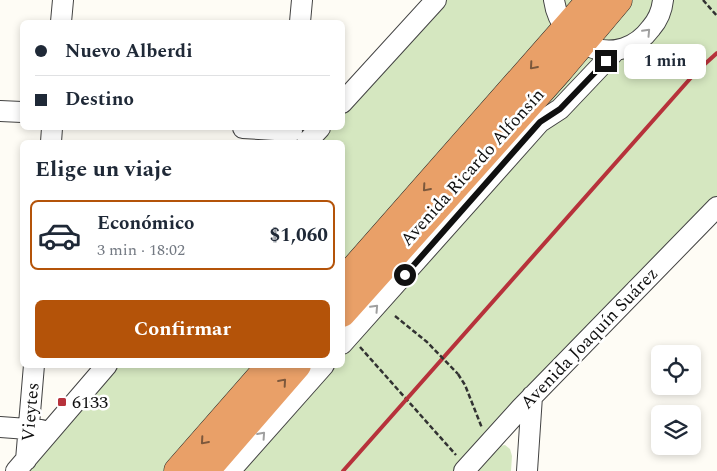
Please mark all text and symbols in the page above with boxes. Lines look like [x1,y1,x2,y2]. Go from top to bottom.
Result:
one-way arrow [641,29,650,38]
text: Nuevo Alberdi [65,37,193,66]
callout: 1 min [624,44,706,78]
text: 1 min [644,49,686,73]
route end [595,50,617,72]
one-way arrow [530,61,539,70]
street label: Avenida Ricardo Alfonsín [394,82,551,252]
text: Destino [65,85,134,114]
text: Elige un viaje [35,153,172,186]
one-way arrow [422,183,431,192]
text: Económico [97,209,194,238]
icon: car [37,213,82,258]
text: $1,060 [270,221,328,250]
text: 3 min · 18:02 [97,238,185,262]
street label: Avenida Joaquín Suárez [514,261,665,416]
route start [394,264,416,286]
button: Confirmar [35,300,330,358]
one-way arrow [369,305,378,314]
map controls [651,345,701,455]
button: locate [651,345,701,395]
one-way arrow [277,378,286,387]
street label: Vieytes [14,381,47,443]
place label: 6133 [72,389,108,416]
marker: 6133 [56,396,68,408]
button: layers [651,405,701,455]
one-way arrow [257,431,266,440]
one-way arrow [201,436,210,445]

